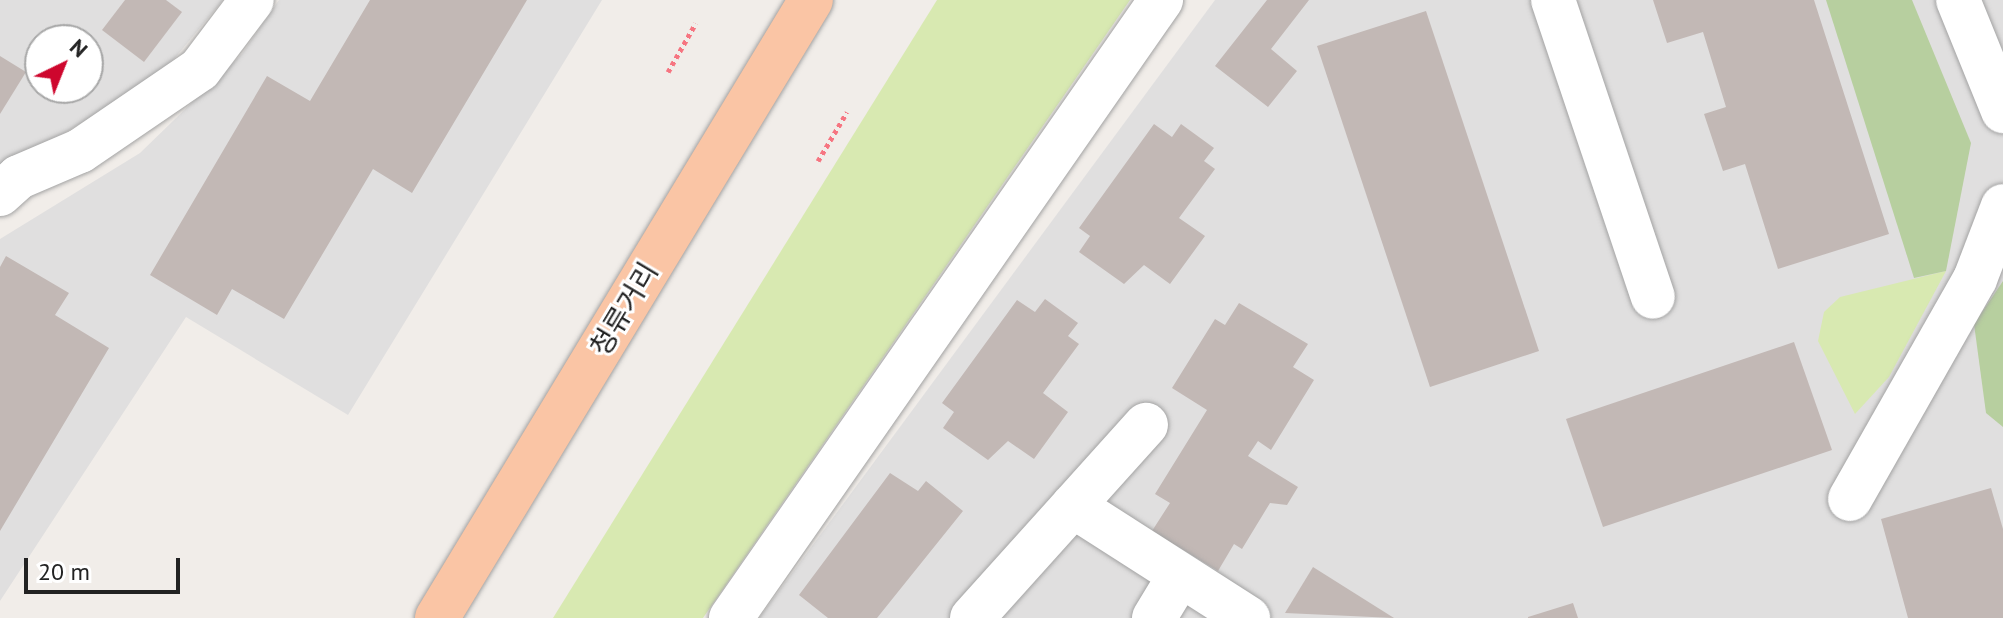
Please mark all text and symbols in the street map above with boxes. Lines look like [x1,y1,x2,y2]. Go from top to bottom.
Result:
north arrow [24,24,104,104]
text: N [64,33,94,63]
street label: 청류거리 [583,256,665,362]
scale bar [28,542,184,592]
text: 20 m [38,556,90,587]

